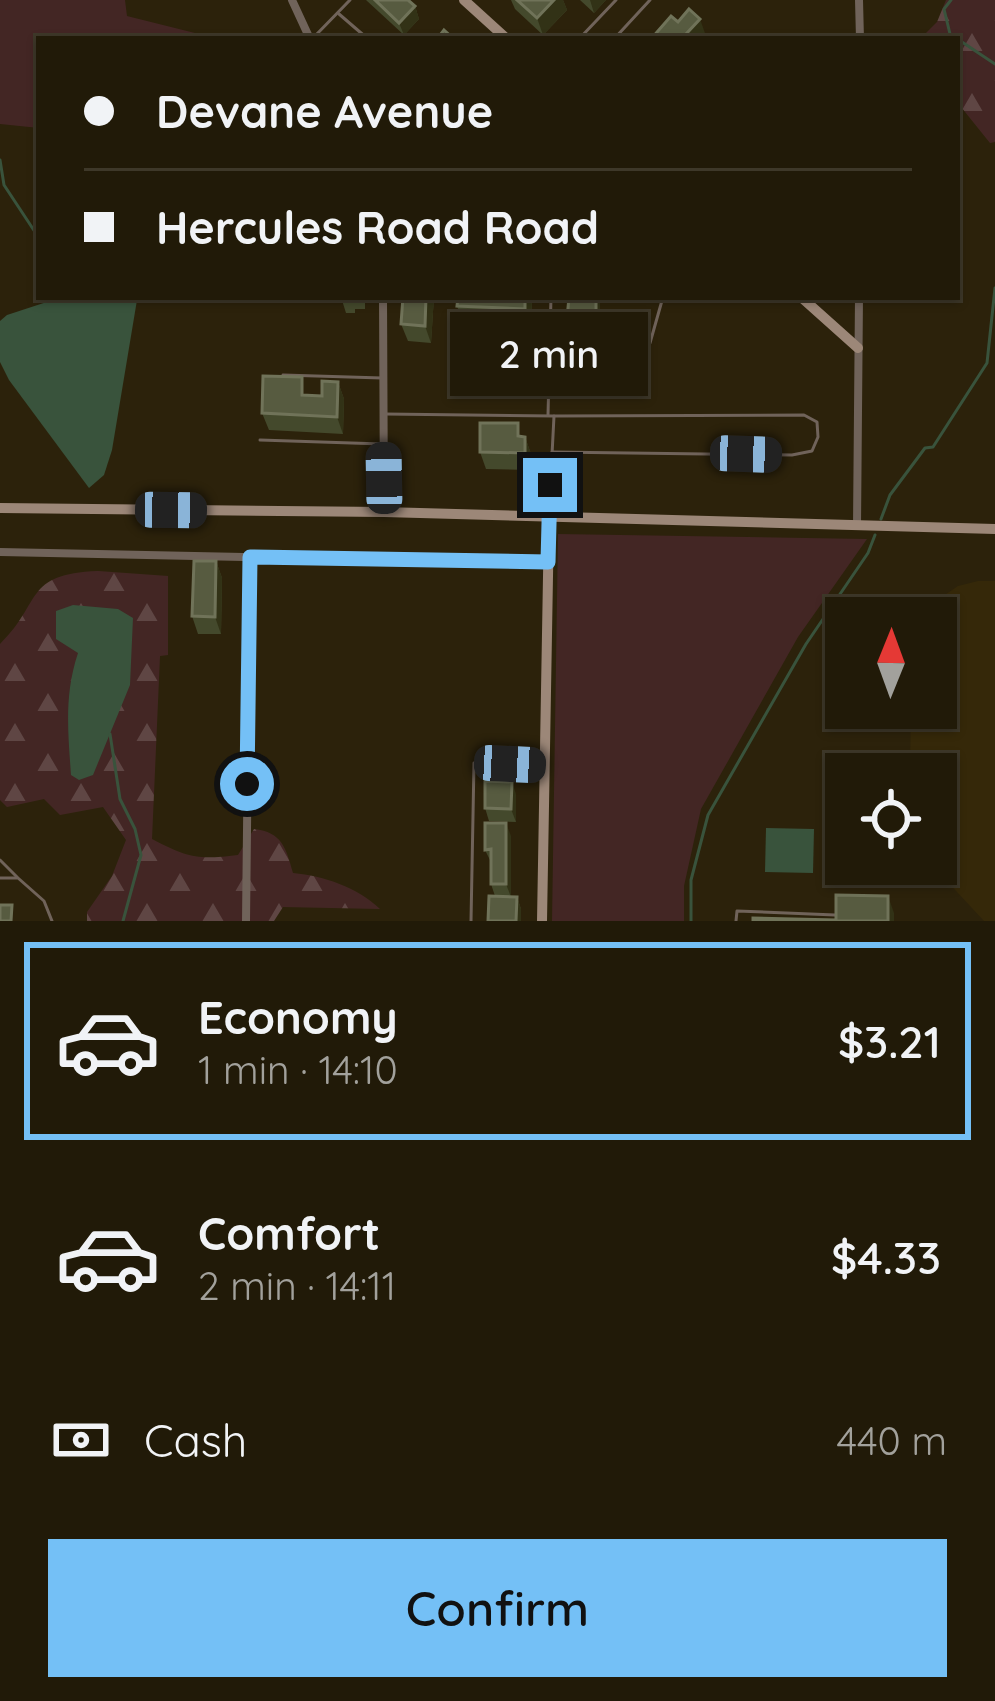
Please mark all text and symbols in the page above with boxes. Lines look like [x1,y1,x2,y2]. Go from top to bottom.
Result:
text: Devane Avenue [156,83,493,139]
text: Hercules Road Road [156,199,599,255]
callout: 2 min [451,311,649,395]
text: 2 min [499,329,599,378]
car [709,435,783,473]
car [365,442,403,514]
route end [523,458,577,512]
car [135,491,207,529]
north arrow [825,597,957,729]
map controls [825,597,957,885]
car [473,744,547,784]
button: locate [825,753,957,885]
route start [220,757,274,811]
icon: car [54,987,162,1095]
text: Economy [198,989,398,1045]
text: $3.21 [838,1013,941,1069]
text: 1 min · 14:10 [198,1045,398,1094]
icon: car [54,1203,162,1311]
text: Comfort [198,1205,380,1261]
text: $4.33 [831,1229,941,1285]
text: 2 min · 14:11 [198,1261,396,1310]
icon: cash [48,1407,114,1473]
text: Cash [144,1412,247,1468]
text: 440 m [836,1416,947,1465]
button: Confirm [48,1539,947,1677]

